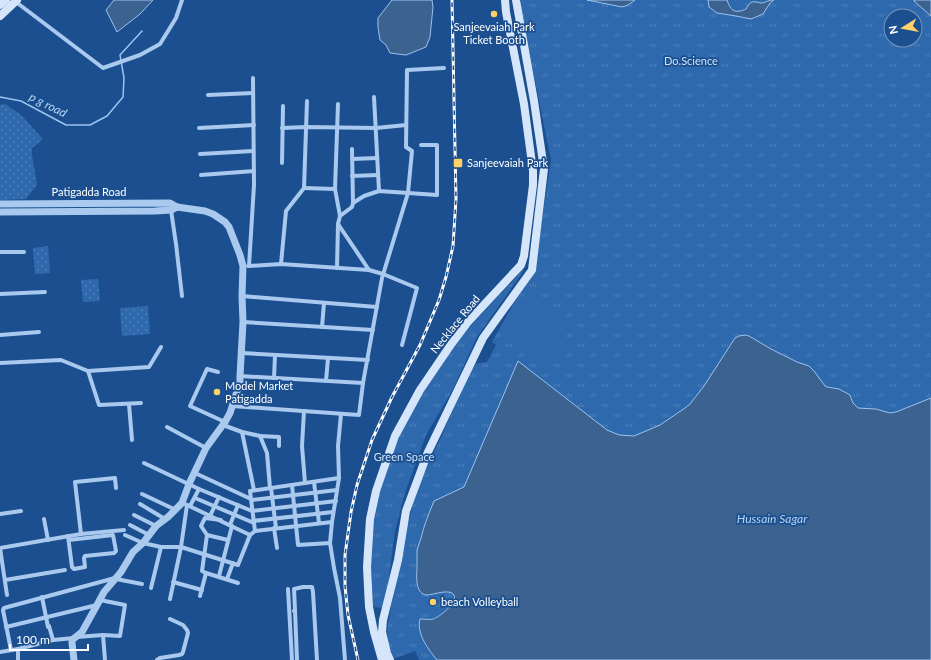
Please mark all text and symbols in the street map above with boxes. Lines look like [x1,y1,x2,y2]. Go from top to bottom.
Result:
north arrow [883,8,923,48]
marker: Sanjeevaiah Park Ticket Booth [489,9,499,19]
place label: Sanjeevaiah Park Ticket Booth [453,20,535,46]
text: N [886,25,900,35]
park label: Do.Science [664,54,718,67]
water label: p g road [27,89,70,121]
place label: Sanjeevaiah Park [467,156,549,169]
marker: Sanjeevaiah Park [452,157,464,169]
street label: Patigadda Road [52,185,126,198]
street label: Necklace Road [427,292,482,355]
place label: Model Market Patigadda [225,379,293,405]
marker: Model Market Patigadda [212,387,222,397]
park label: Green Space [374,450,435,463]
water label: Hussain Sagar [737,511,808,526]
place label: beach Volleyball [441,595,518,608]
marker: beach Volleyball [428,597,438,607]
scale bar [10,626,88,652]
text: 100 m [16,632,50,647]

